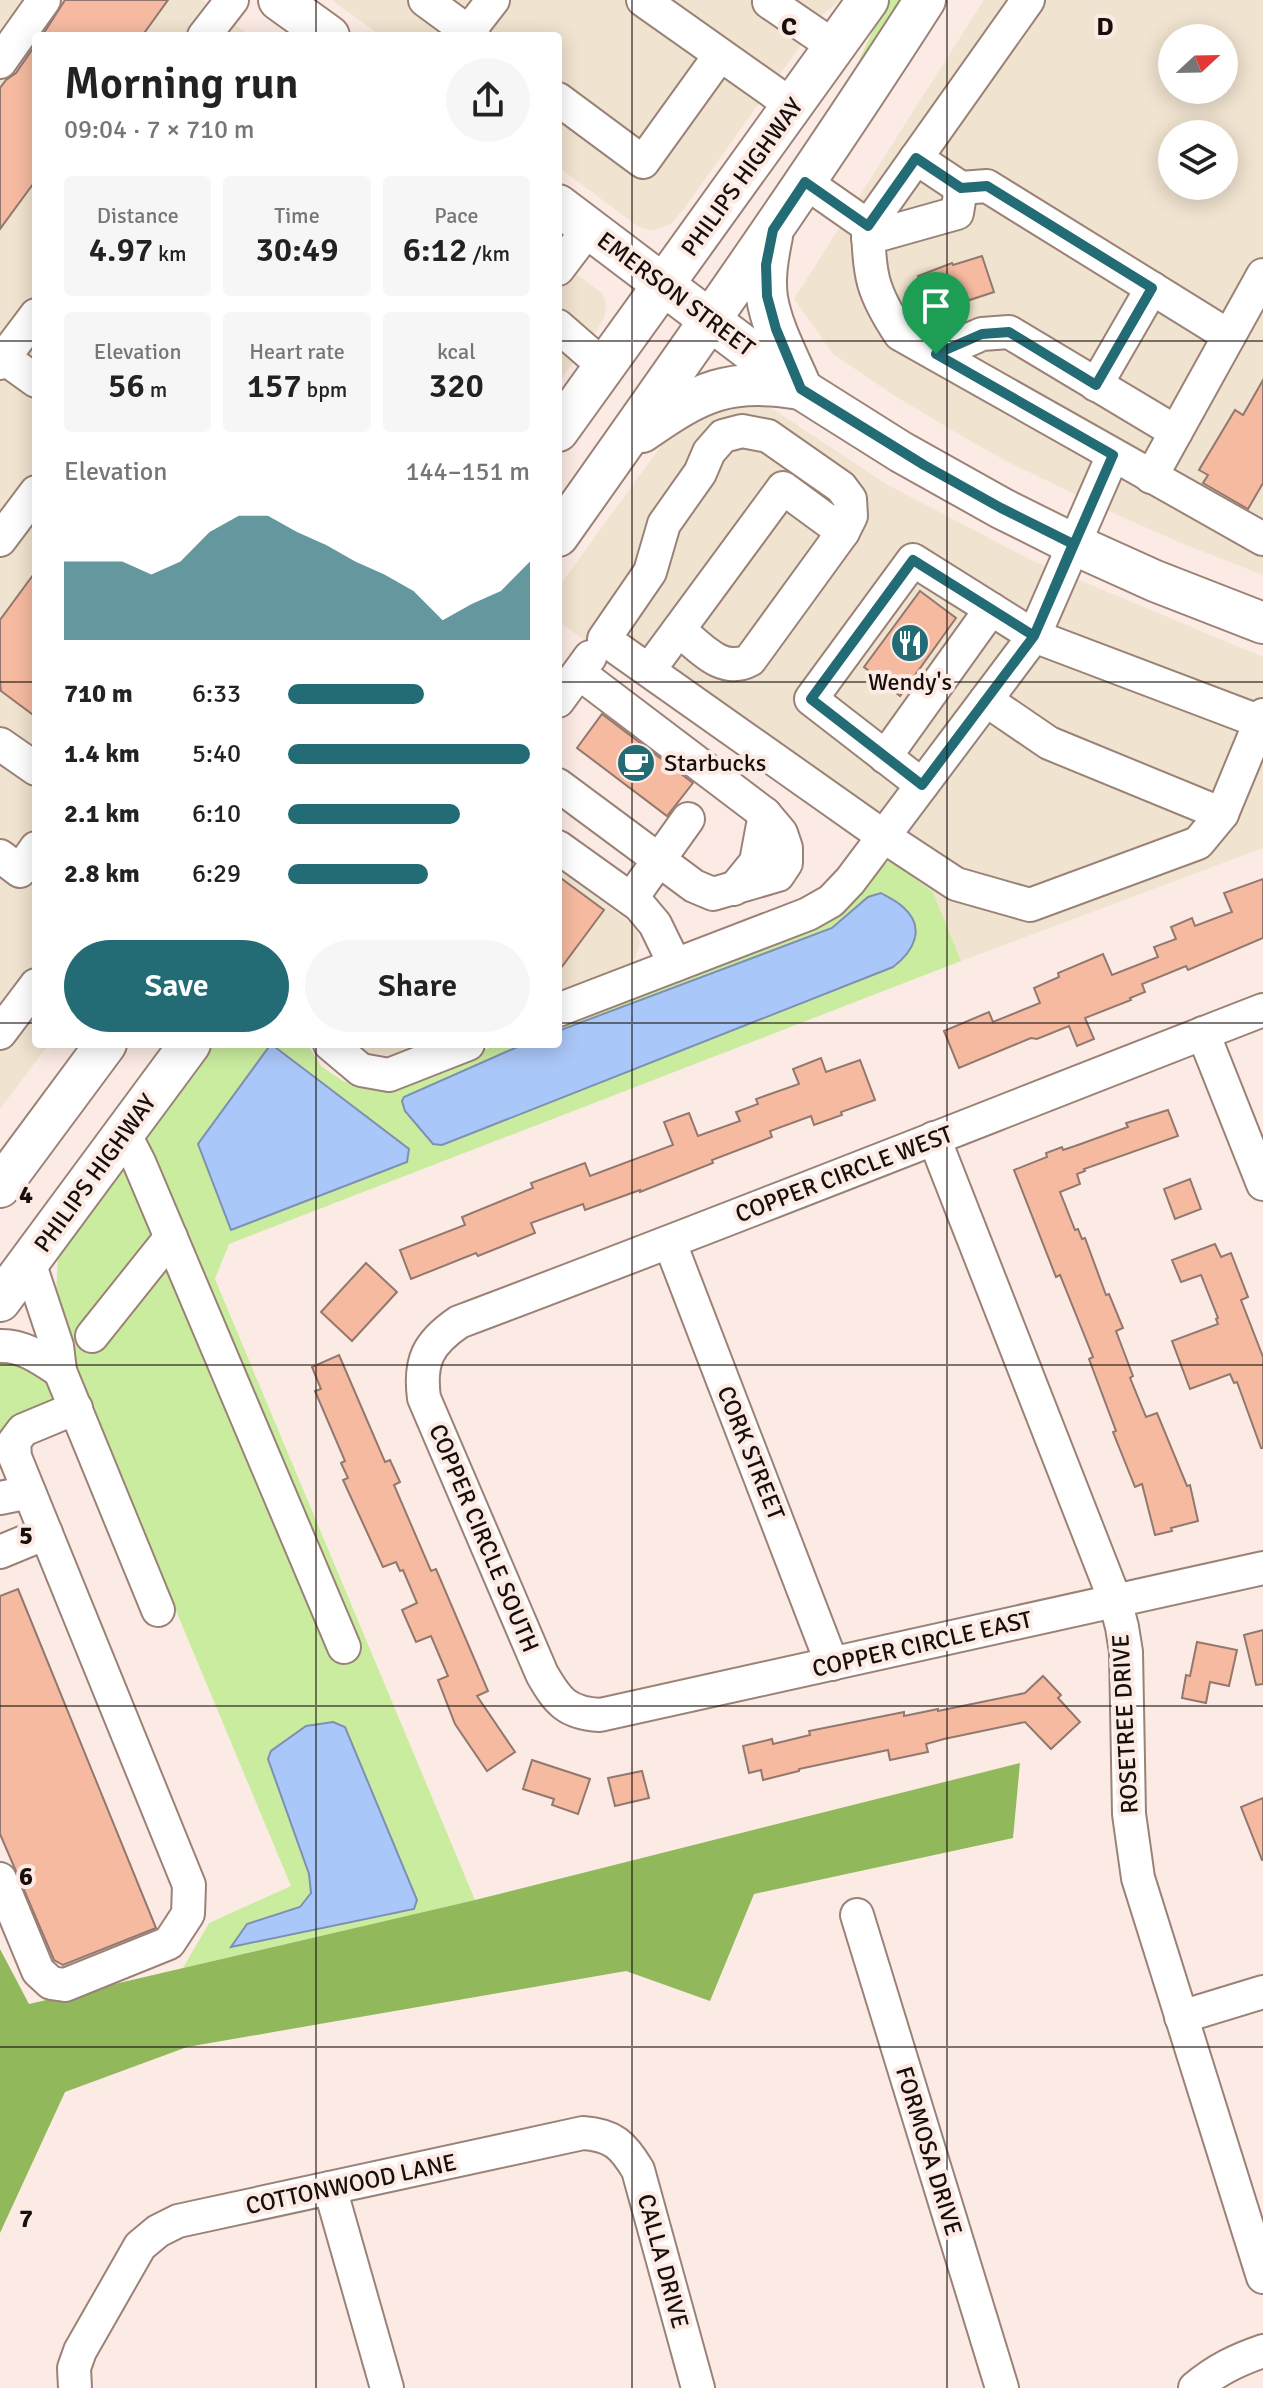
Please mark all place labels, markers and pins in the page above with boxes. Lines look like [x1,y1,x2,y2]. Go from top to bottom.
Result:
pin [902,272,970,354]
restaurant icon: Wendy's [889,622,931,664]
place label: Wendy's [868,667,952,697]
cafe icon: Starbucks [615,742,657,784]
place label: Starbucks [664,748,766,778]

